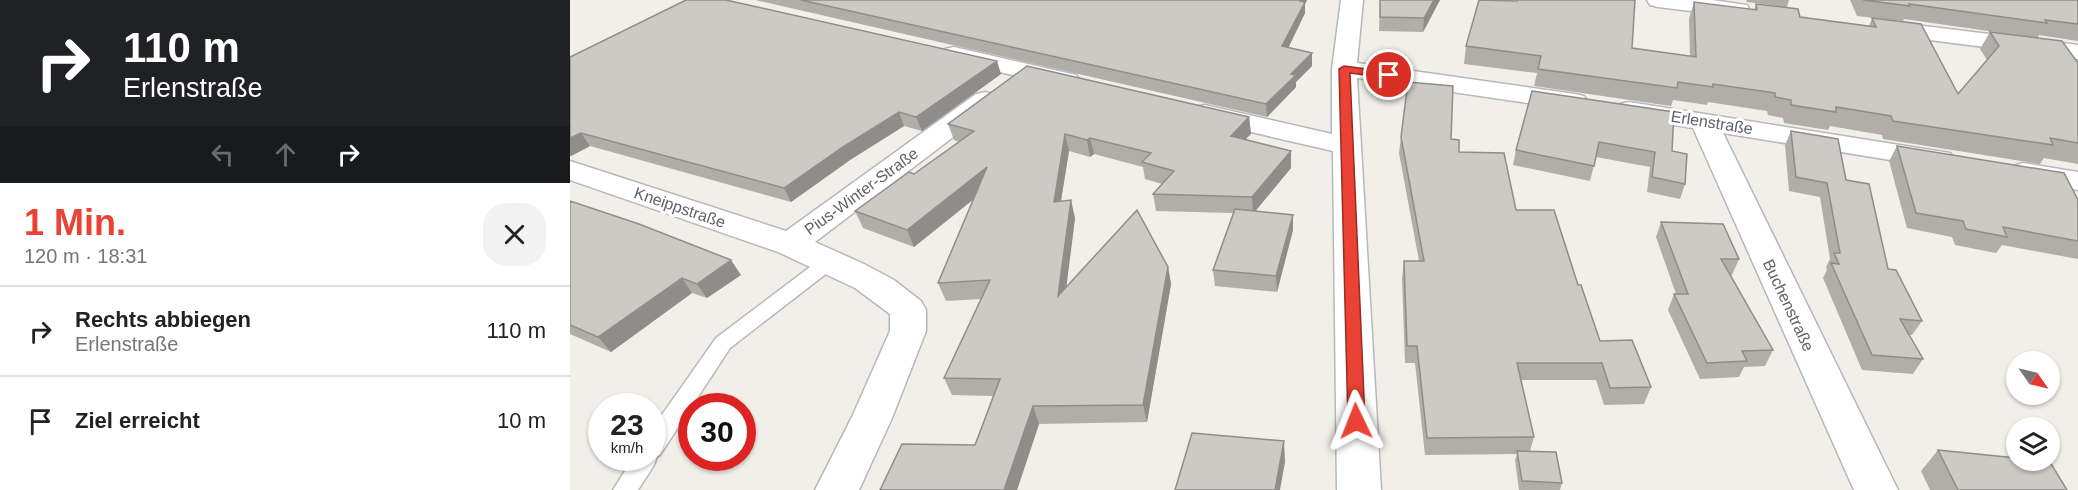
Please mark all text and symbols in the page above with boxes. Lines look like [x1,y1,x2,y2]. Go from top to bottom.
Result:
icon: right [24,24,102,102]
text: 110 m [123,24,240,71]
pin [1363,49,1414,100]
icon: arrive [1372,58,1405,91]
text: Erlenstraße [123,73,263,103]
street label: Erlenstraße [1670,108,1754,137]
icon: left [206,138,239,171]
icon: ahead [269,138,302,171]
icon: right [332,138,365,171]
street label: Pius-Winter-Straße [801,144,921,238]
street label: Kneippstraße [632,184,728,231]
text: 1 Min. [24,202,126,243]
button: close [483,203,546,266]
text: 120 m · 18:31 [24,245,147,267]
street label: Buchenstraße [1760,256,1817,354]
text: Rechts abbiegen [75,307,251,332]
icon: right [24,315,57,348]
text: 110 m [486,318,546,343]
text: Erlenstraße [75,333,178,355]
north arrow [2006,351,2060,405]
map controls [2006,351,2060,471]
position arrow [1324,389,1388,453]
speed limit sign: 30 [678,393,756,471]
icon: arrive [24,405,57,438]
text: Ziel erreicht [75,408,200,433]
text: 10 m [497,408,546,433]
text: 23 [610,408,644,441]
button: layers [2006,417,2060,471]
text: km/h [611,439,643,456]

